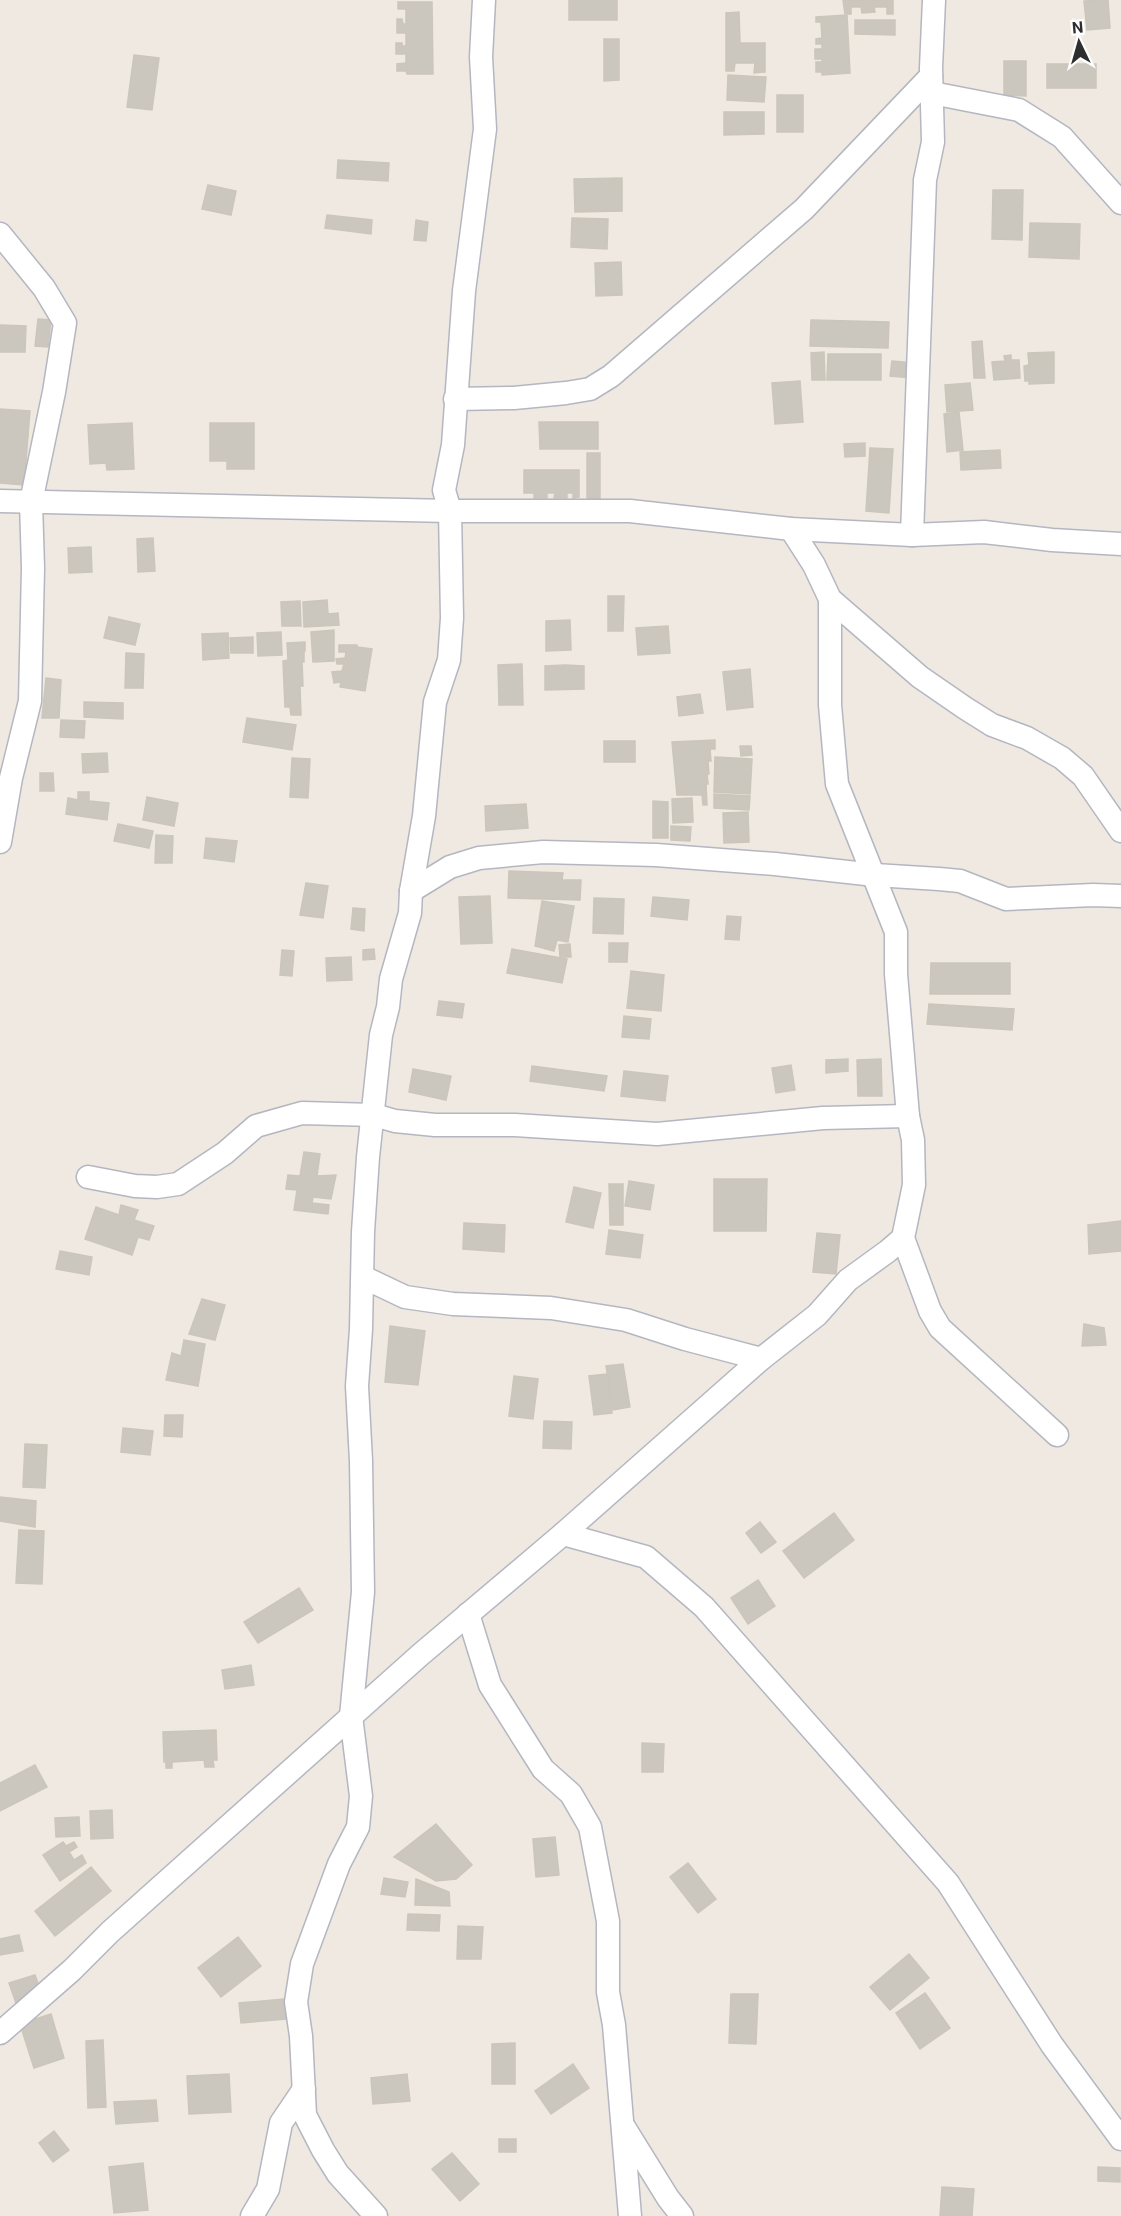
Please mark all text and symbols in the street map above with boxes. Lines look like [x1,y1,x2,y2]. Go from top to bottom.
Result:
north arrow [1049,12,1109,72]
text: N [1071,18,1084,38]

